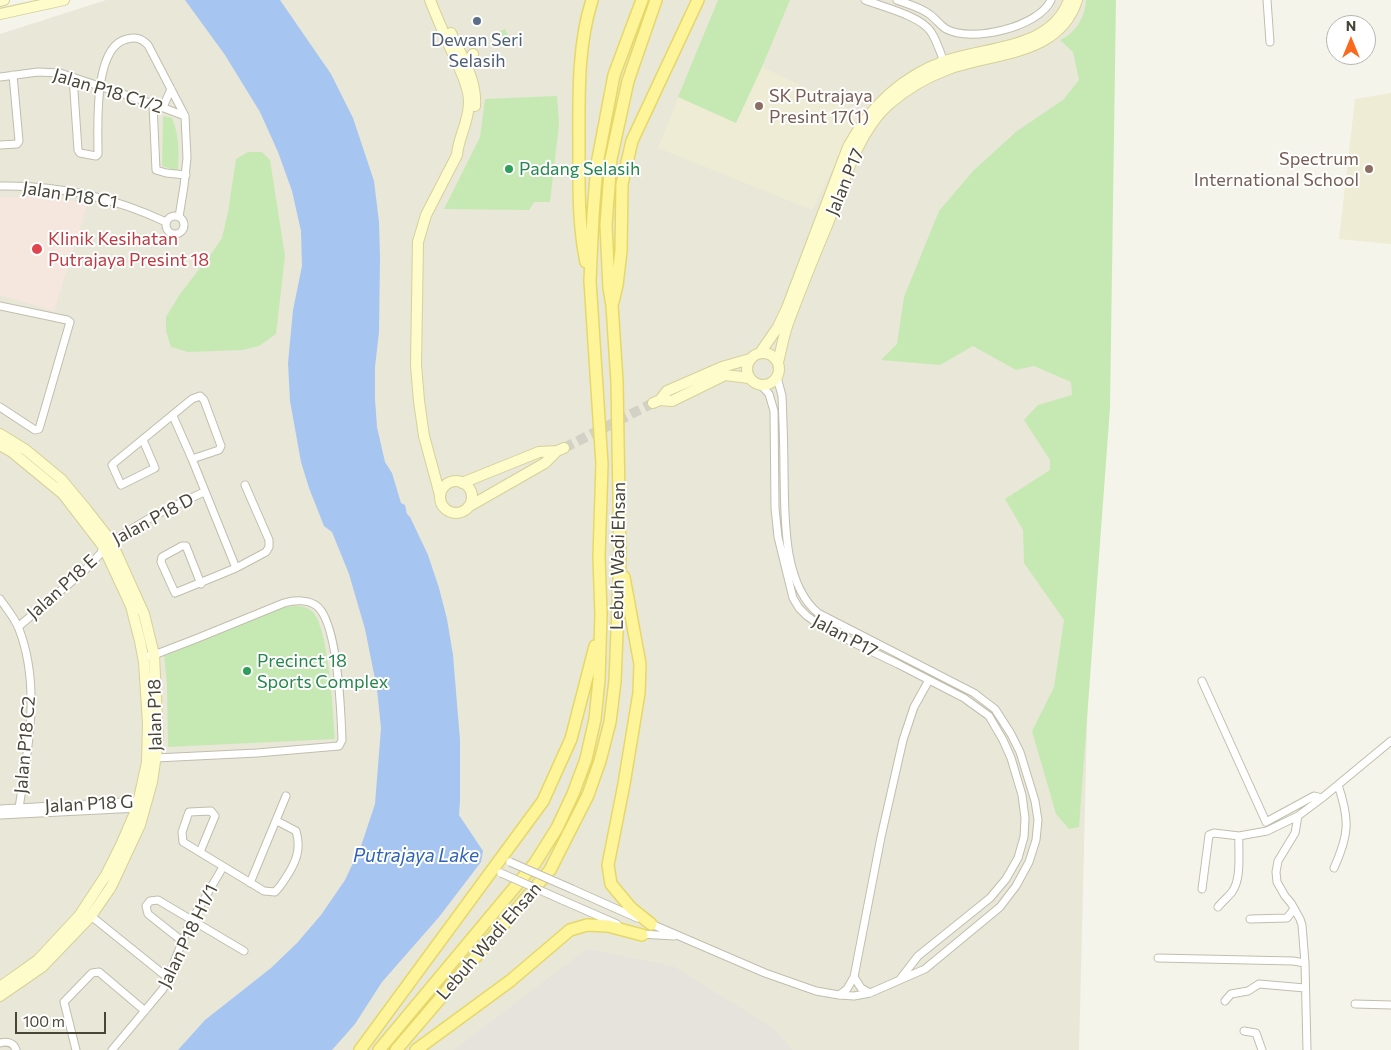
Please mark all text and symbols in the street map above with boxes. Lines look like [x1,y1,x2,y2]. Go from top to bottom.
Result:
marker: Dewan Seri Selasih [471,15,483,27]
north arrow [1326,15,1376,65]
text: N [1346,17,1356,34]
place label: Dewan Seri Selasih [431,29,523,72]
street label: Jalan P18 C1/2 [50,64,166,118]
place label: SK Putrajaya Presint 17(1) [769,85,873,128]
marker: SK Putrajaya Presint 17(1) [753,100,765,112]
street label: Jalan P17 [821,145,869,219]
place label: Spectrum International School [1194,148,1359,190]
place label: Padang Selasih [519,158,640,180]
marker: Padang Selasih [503,163,515,175]
marker: Spectrum International School [1363,163,1375,175]
street label: Jalan P18 C1 [21,177,119,213]
place label: Klinik Kesihatan Putrajaya Presint 18 [48,228,209,270]
marker: Klinik Kesihatan Putrajaya Presint 18 [30,242,44,256]
street label: Lebuh Wadi Ehsan [606,482,630,630]
street label: Jalan P18 D [109,489,197,549]
street label: Jalan P18 E [23,550,101,624]
street label: Jalan P17 [809,610,881,662]
place label: Precinct 18 Sports Complex [257,650,388,692]
marker: Precinct 18 Sports Complex [241,665,253,677]
street label: Jalan P18 [144,679,166,751]
street label: Jalan P18 C2 [10,695,40,795]
street label: Jalan P18 G [44,791,134,817]
water label: Putrajaya Lake [353,845,479,867]
street label: Lebuh Wadi Ehsan [432,878,546,1004]
street label: Jalan P18 H1/1 [154,881,222,991]
scale bar [18,1002,109,1034]
text: 100 m [23,1012,65,1030]

